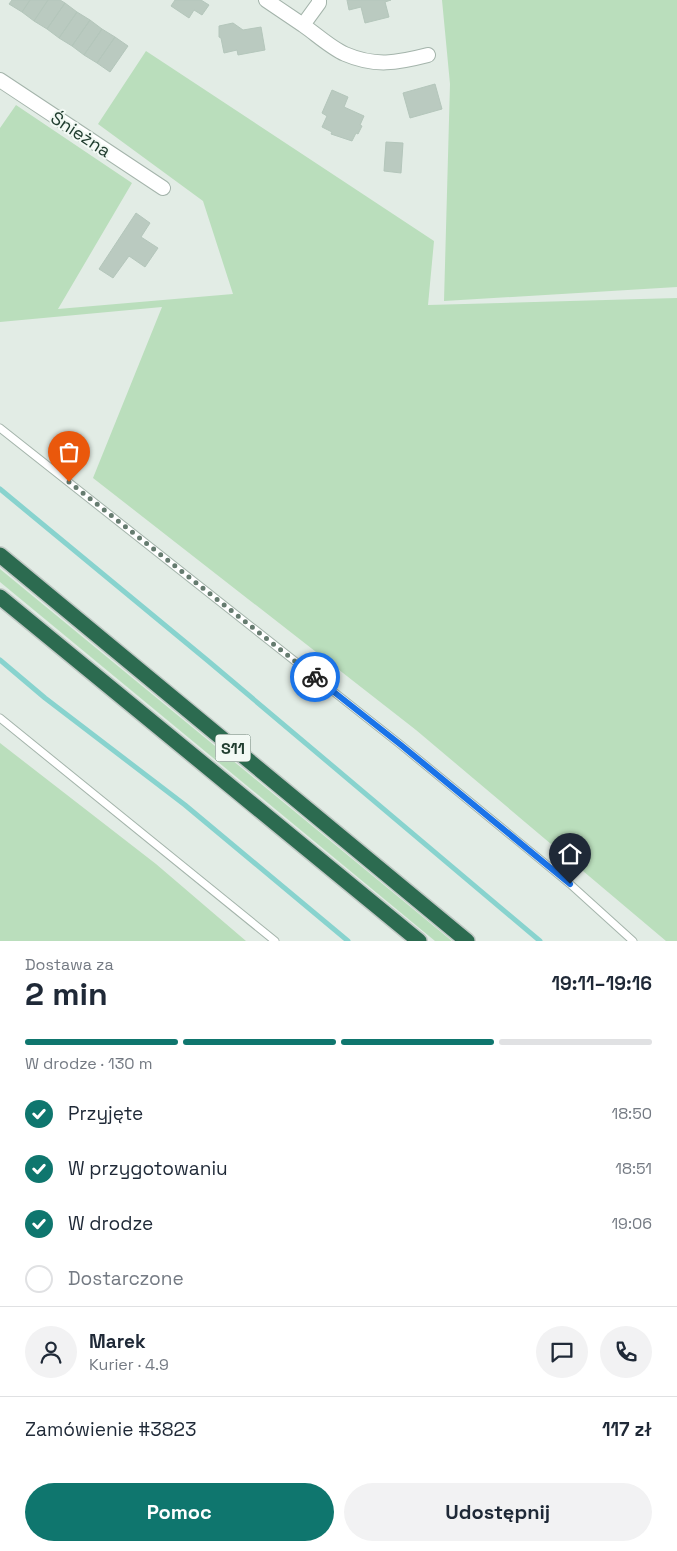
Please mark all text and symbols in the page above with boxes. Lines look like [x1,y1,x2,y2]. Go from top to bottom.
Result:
street label: Śnieżna [46,106,116,162]
pin [48,431,90,482]
icon: bag [55,438,83,466]
courier [290,652,340,702]
icon: bike [301,663,329,691]
road number: S11 [216,734,250,761]
pin [549,833,591,884]
icon: home [556,840,584,868]
text: Dostawa za [25,954,114,975]
text: 19:11–19:16 [551,971,652,996]
text: 2 min [25,974,108,1014]
text: W drodze · 130 m [25,1053,152,1074]
icon: check [25,1100,53,1128]
text: Przyjęte [68,1101,143,1126]
text: 18:50 [611,1103,652,1124]
icon: check [25,1155,53,1183]
text: W przygotowaniu [68,1156,228,1181]
text: 18:51 [615,1158,652,1179]
icon: check [25,1210,53,1238]
text: W drodze [68,1211,153,1236]
text: 19:06 [611,1213,652,1234]
text: Dostarczone [68,1266,184,1291]
button: person [25,1326,77,1378]
button: chat [536,1326,588,1378]
button: phone [600,1326,652,1378]
text: Marek [89,1329,146,1354]
text: Kurier · 4.9 [89,1354,169,1375]
text: Zamówienie #3823 [25,1417,196,1442]
text: 117 zł [602,1417,652,1442]
button: Pomoc [25,1483,334,1541]
button: Udostępnij [344,1483,652,1541]

